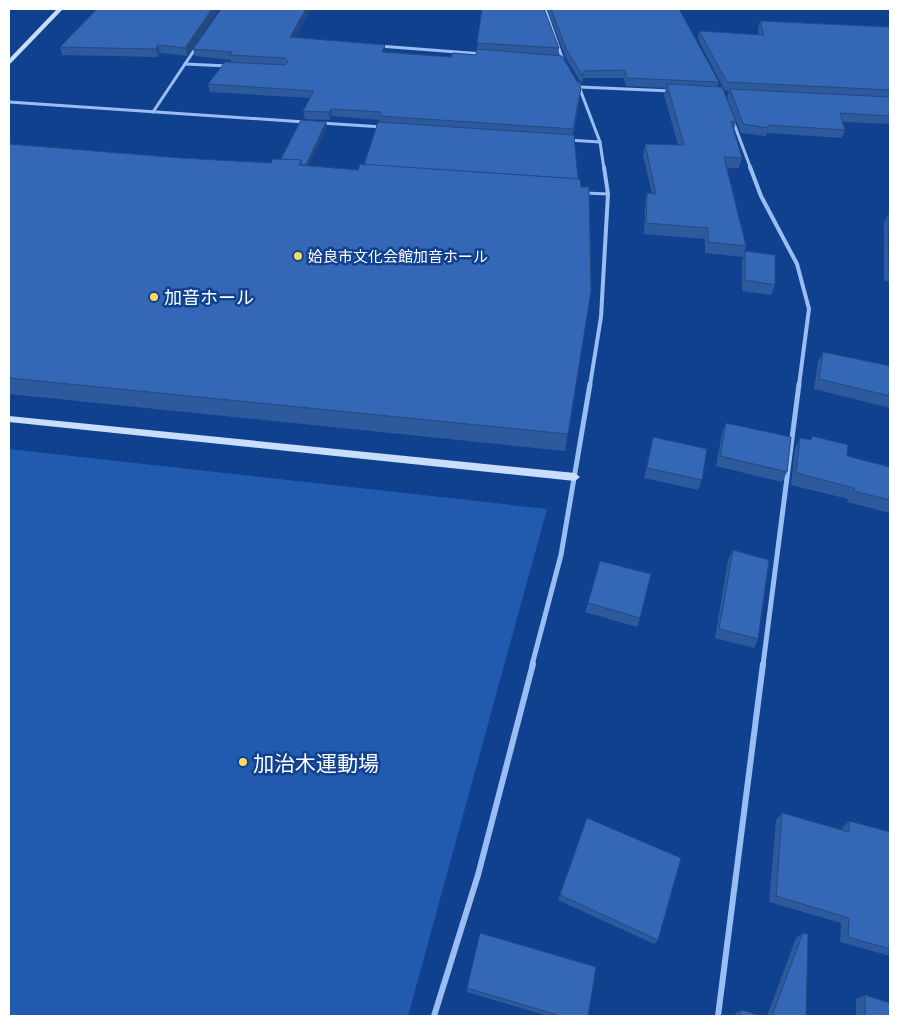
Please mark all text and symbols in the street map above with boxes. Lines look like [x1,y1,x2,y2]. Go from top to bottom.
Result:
place label: 姶良市文化会館加音ホール [308,247,488,265]
marker: 姶良市文化会館加音ホール [292,250,304,262]
place label: 加音ホール [164,286,254,308]
marker: 加音ホール [148,291,160,303]
place label: 加治木運動場 [253,750,379,775]
marker: 加治木運動場 [237,756,249,768]

